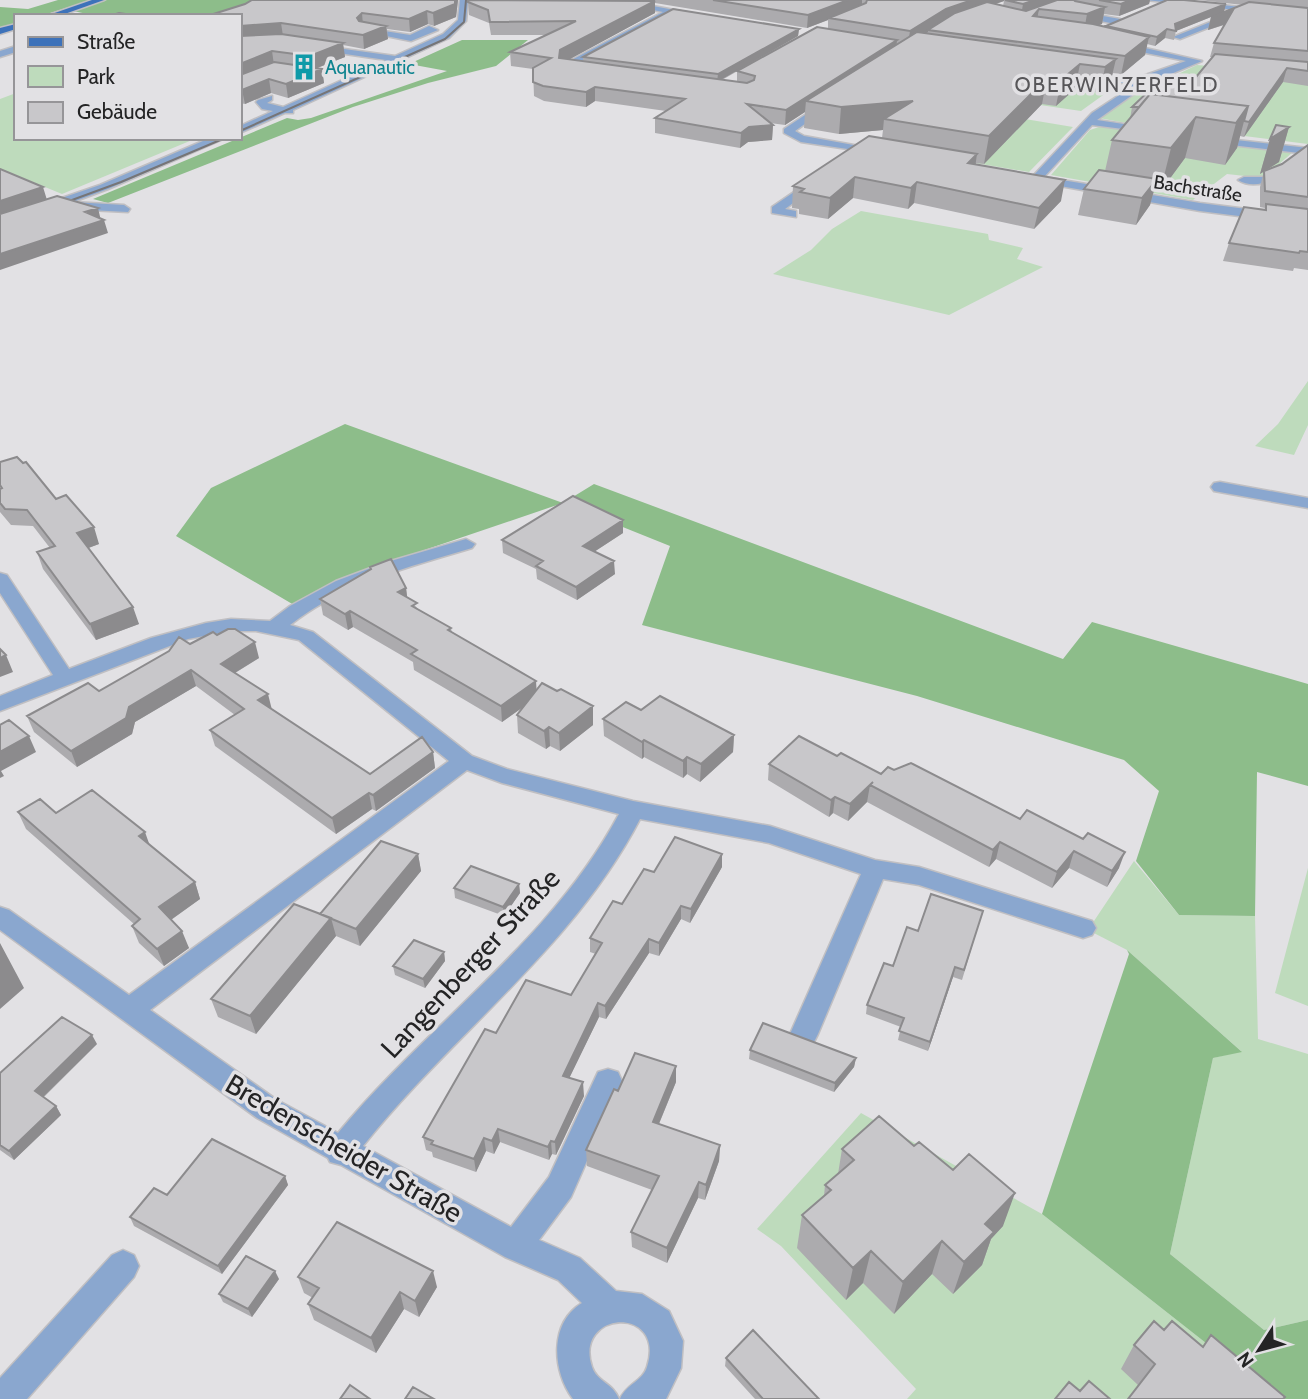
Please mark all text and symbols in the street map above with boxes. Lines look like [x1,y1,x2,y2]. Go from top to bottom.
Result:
legend [14,14,242,140]
text: Straße [77,29,136,54]
building icon: Aquanautic [289,52,319,82]
place label: Aquanautic [325,56,415,79]
text: Park [77,64,115,89]
district label: OBERWINZERFELD [1014,72,1220,97]
text: Gebäude [77,99,157,124]
street label: Bachstraße [1152,170,1244,207]
street label: Langenberger Straße [373,861,567,1065]
street label: Bredenscheider Straße [220,1066,468,1230]
north arrow [1224,1315,1294,1385]
text: N [1232,1348,1259,1372]

